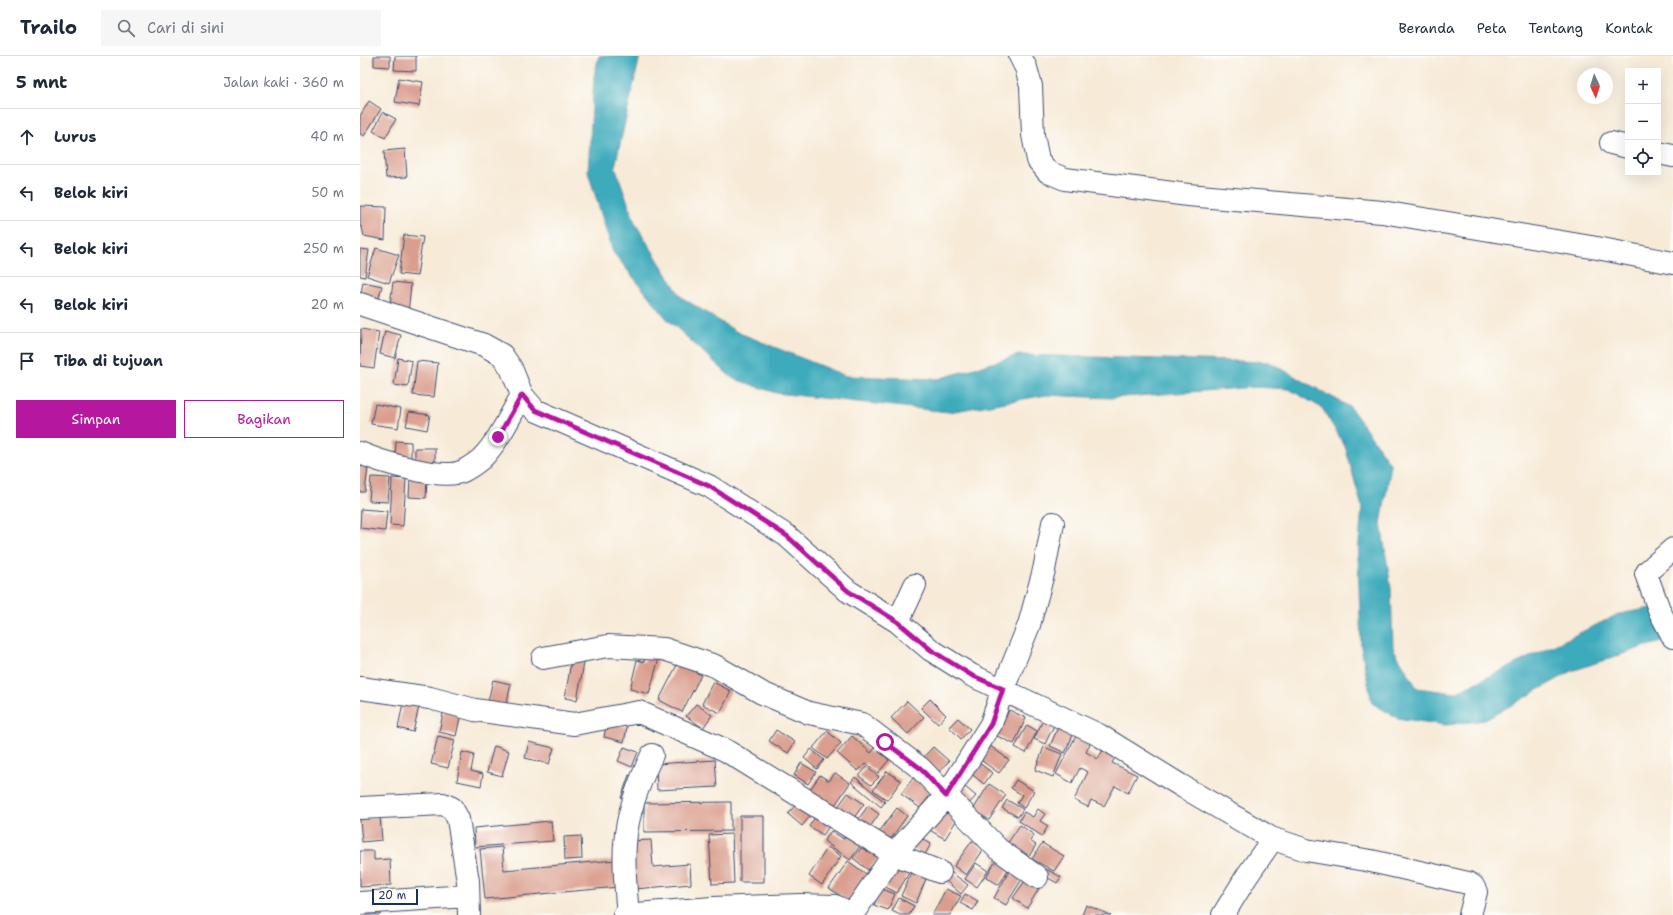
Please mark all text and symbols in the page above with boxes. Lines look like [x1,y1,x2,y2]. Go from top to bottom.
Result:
search box [101,10,381,46]
text: Trailo [20,15,77,40]
icon: search [115,17,137,39]
text: Cari di sini [147,18,224,38]
text: Beranda [1398,19,1455,37]
text: Peta [1477,19,1507,37]
text: Tentang [1529,19,1583,37]
text: Kontak [1605,19,1653,37]
north arrow [1577,68,1613,104]
map controls [1625,68,1661,176]
button: + [1625,68,1661,104]
text: 5 mnt [16,71,67,93]
text: Jalan kaki · 360 m [223,74,344,91]
button: − [1625,104,1661,140]
icon: ahead [16,126,38,148]
text: Lurus [54,127,96,147]
text: 40 m [310,128,344,145]
button: locate [1625,140,1661,176]
icon: left [16,182,38,204]
text: Belok kiri [54,183,128,203]
text: 50 m [311,184,344,201]
icon: left [16,238,38,260]
text: Belok kiri [54,239,128,259]
text: 250 m [303,240,344,257]
icon: left [16,294,38,316]
text: Belok kiri [54,295,128,315]
text: 20 m [311,296,344,313]
icon: arrive [16,350,38,372]
text: Tiba di tujuan [54,351,163,371]
button: Simpan [16,400,176,438]
button: Bagikan [184,400,344,438]
route end [489,428,507,446]
route start [876,733,894,751]
scale bar [372,887,418,906]
text: 20 m [378,888,406,903]

